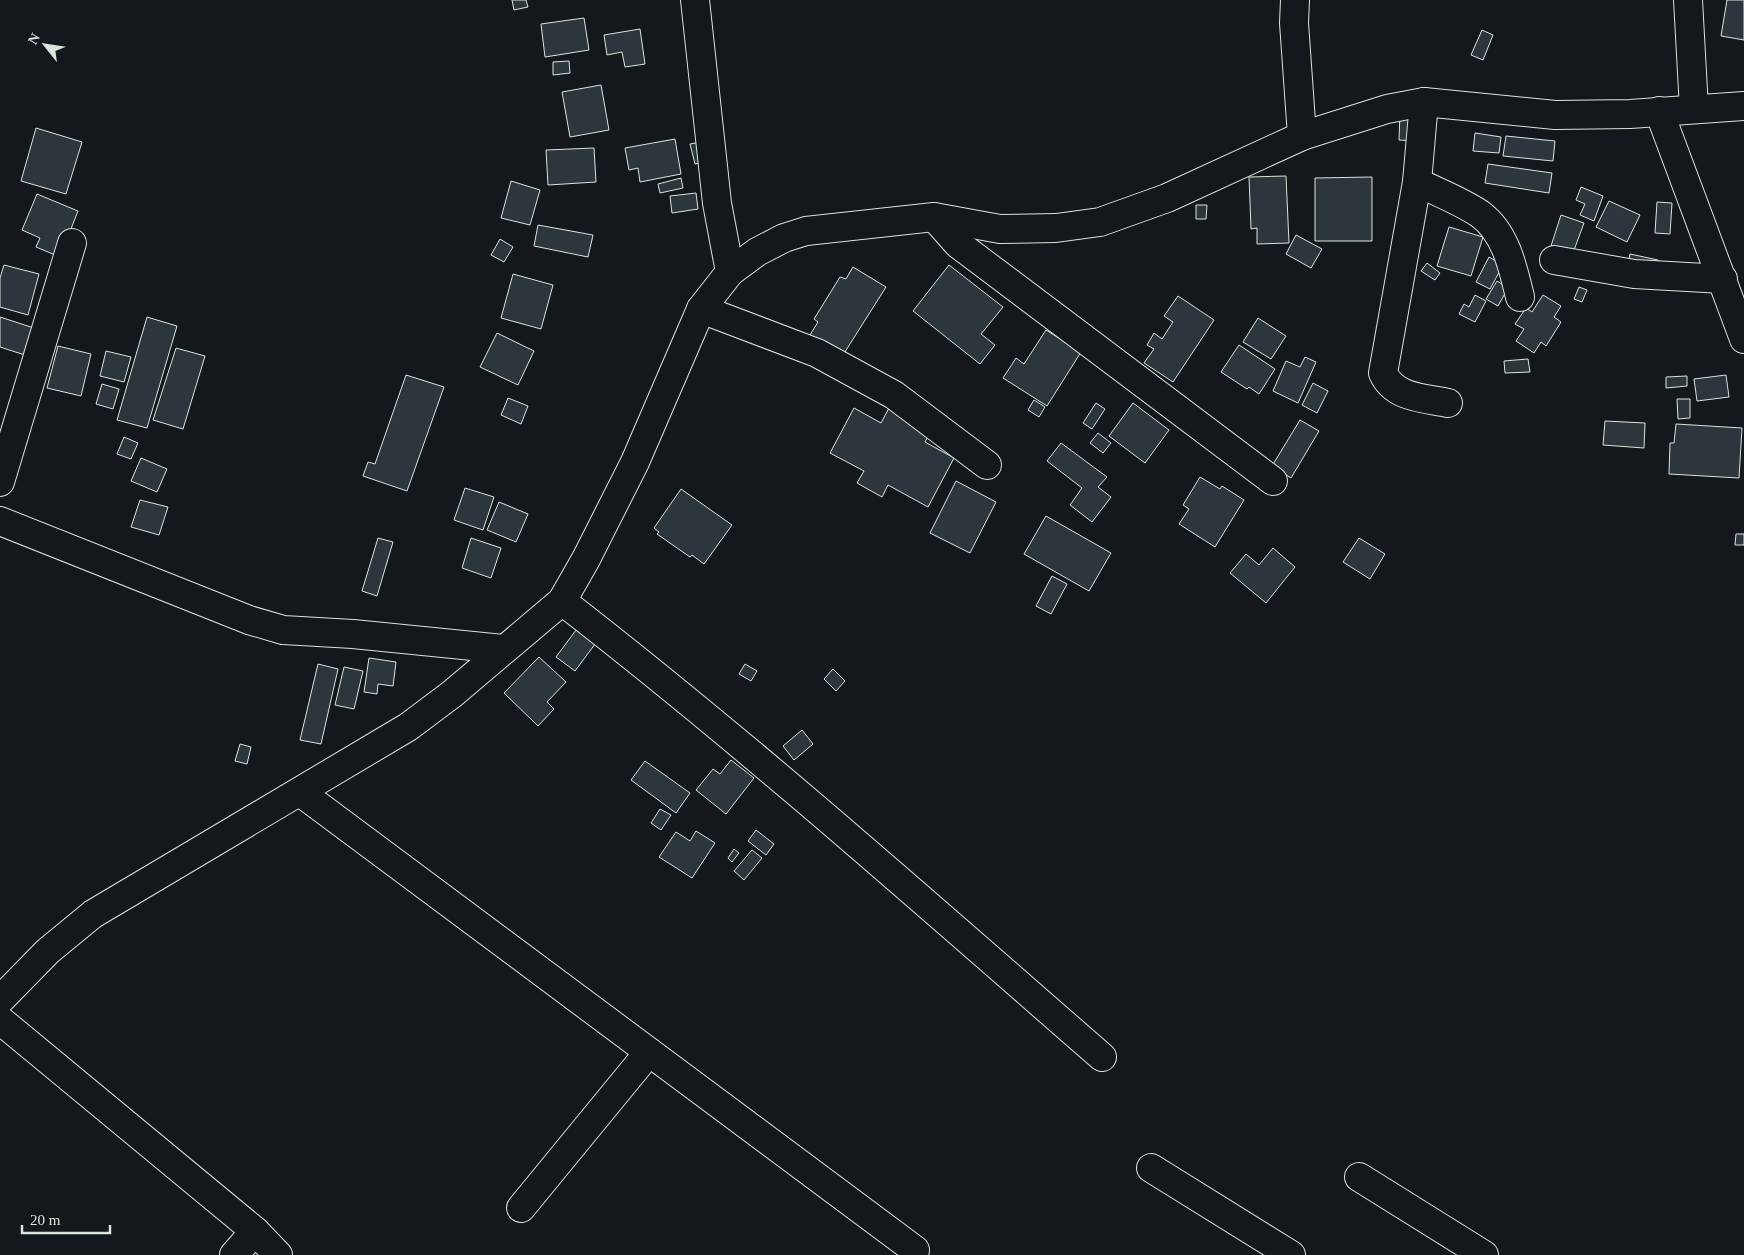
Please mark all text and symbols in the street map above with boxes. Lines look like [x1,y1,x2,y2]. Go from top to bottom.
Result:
north arrow [20,20,70,70]
text: N [25,31,43,47]
scale bar [22,1202,110,1234]
text: 20 m [30,1212,61,1228]

